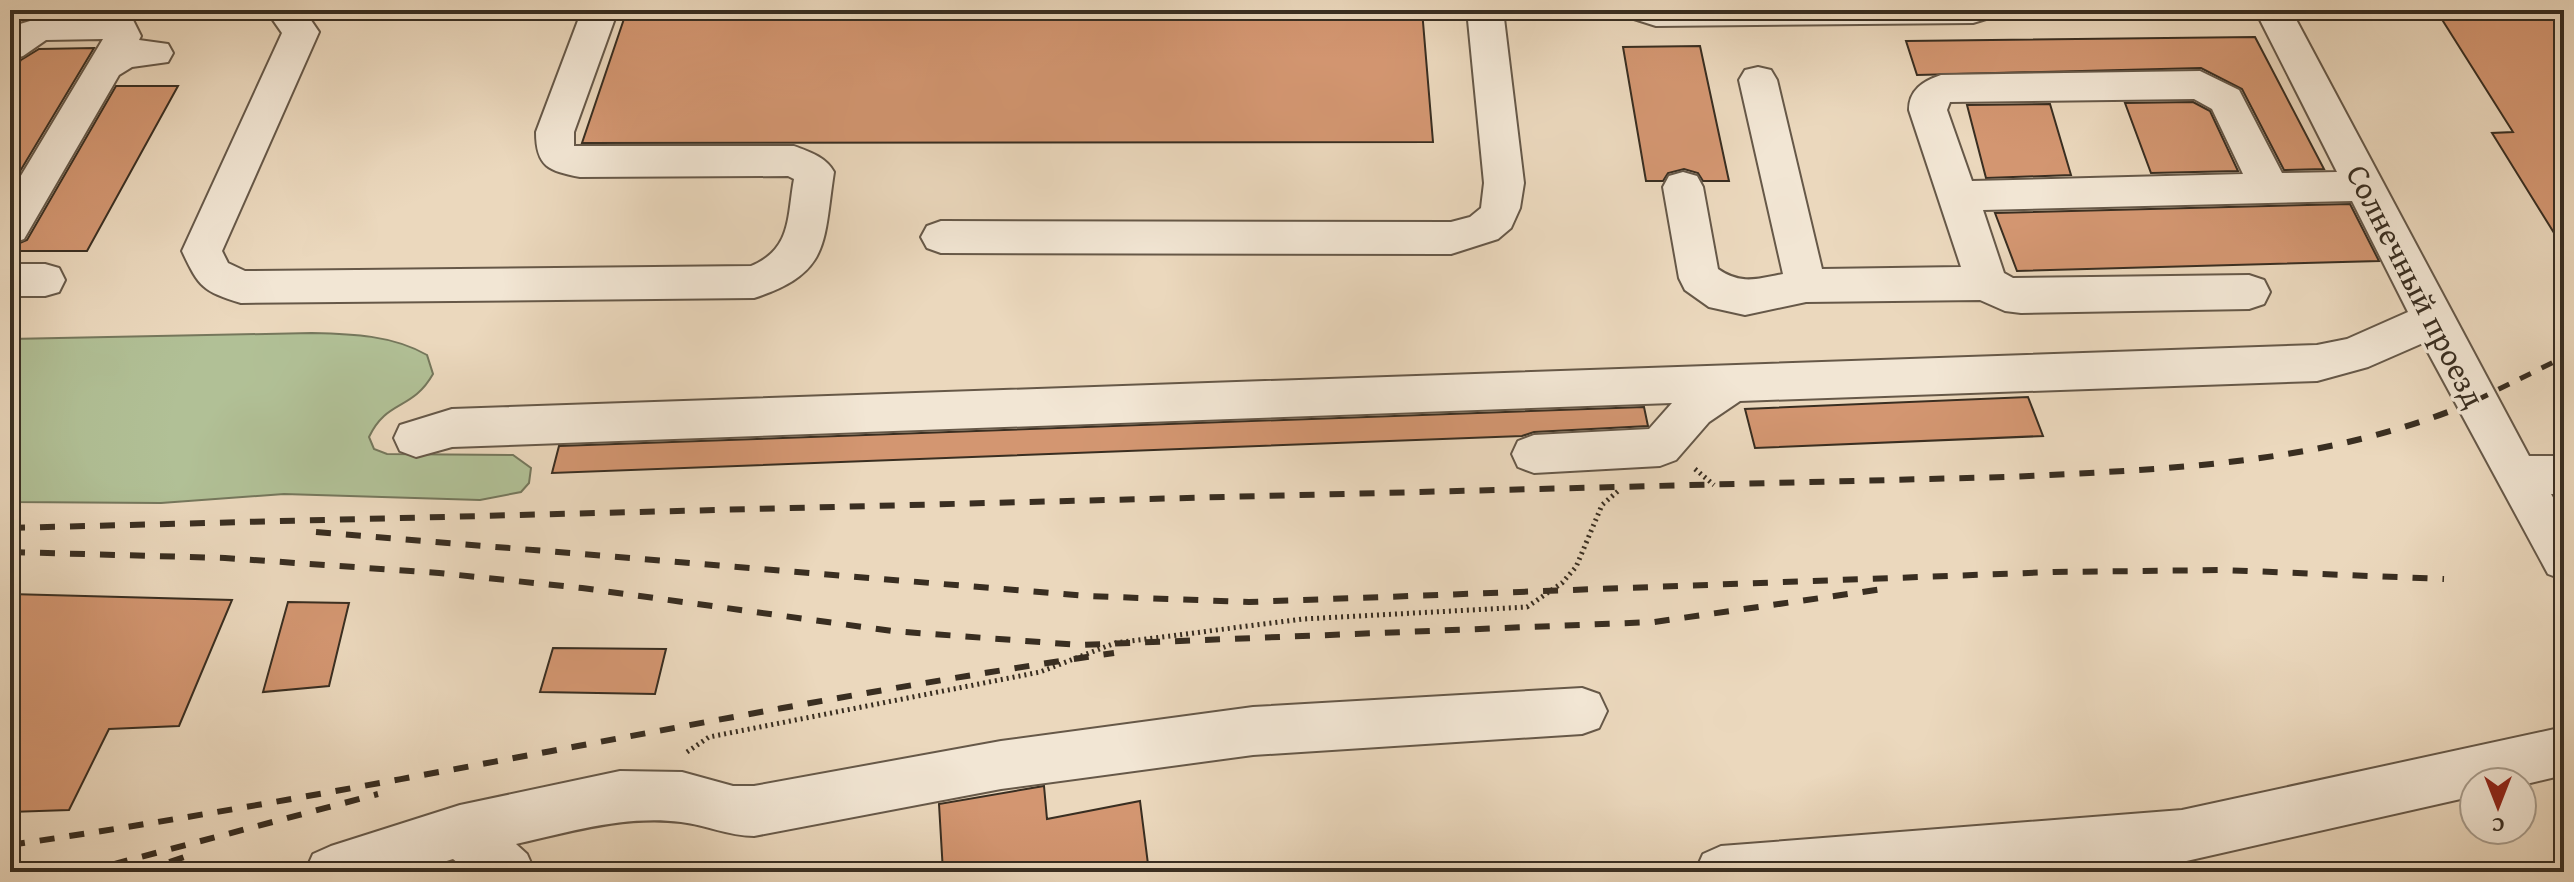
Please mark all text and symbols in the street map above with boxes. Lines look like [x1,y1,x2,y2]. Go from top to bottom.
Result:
street label: Солнечный проезд [2335,156,2498,415]
north arrow [2458,766,2538,846]
text: С [2492,810,2504,842]

